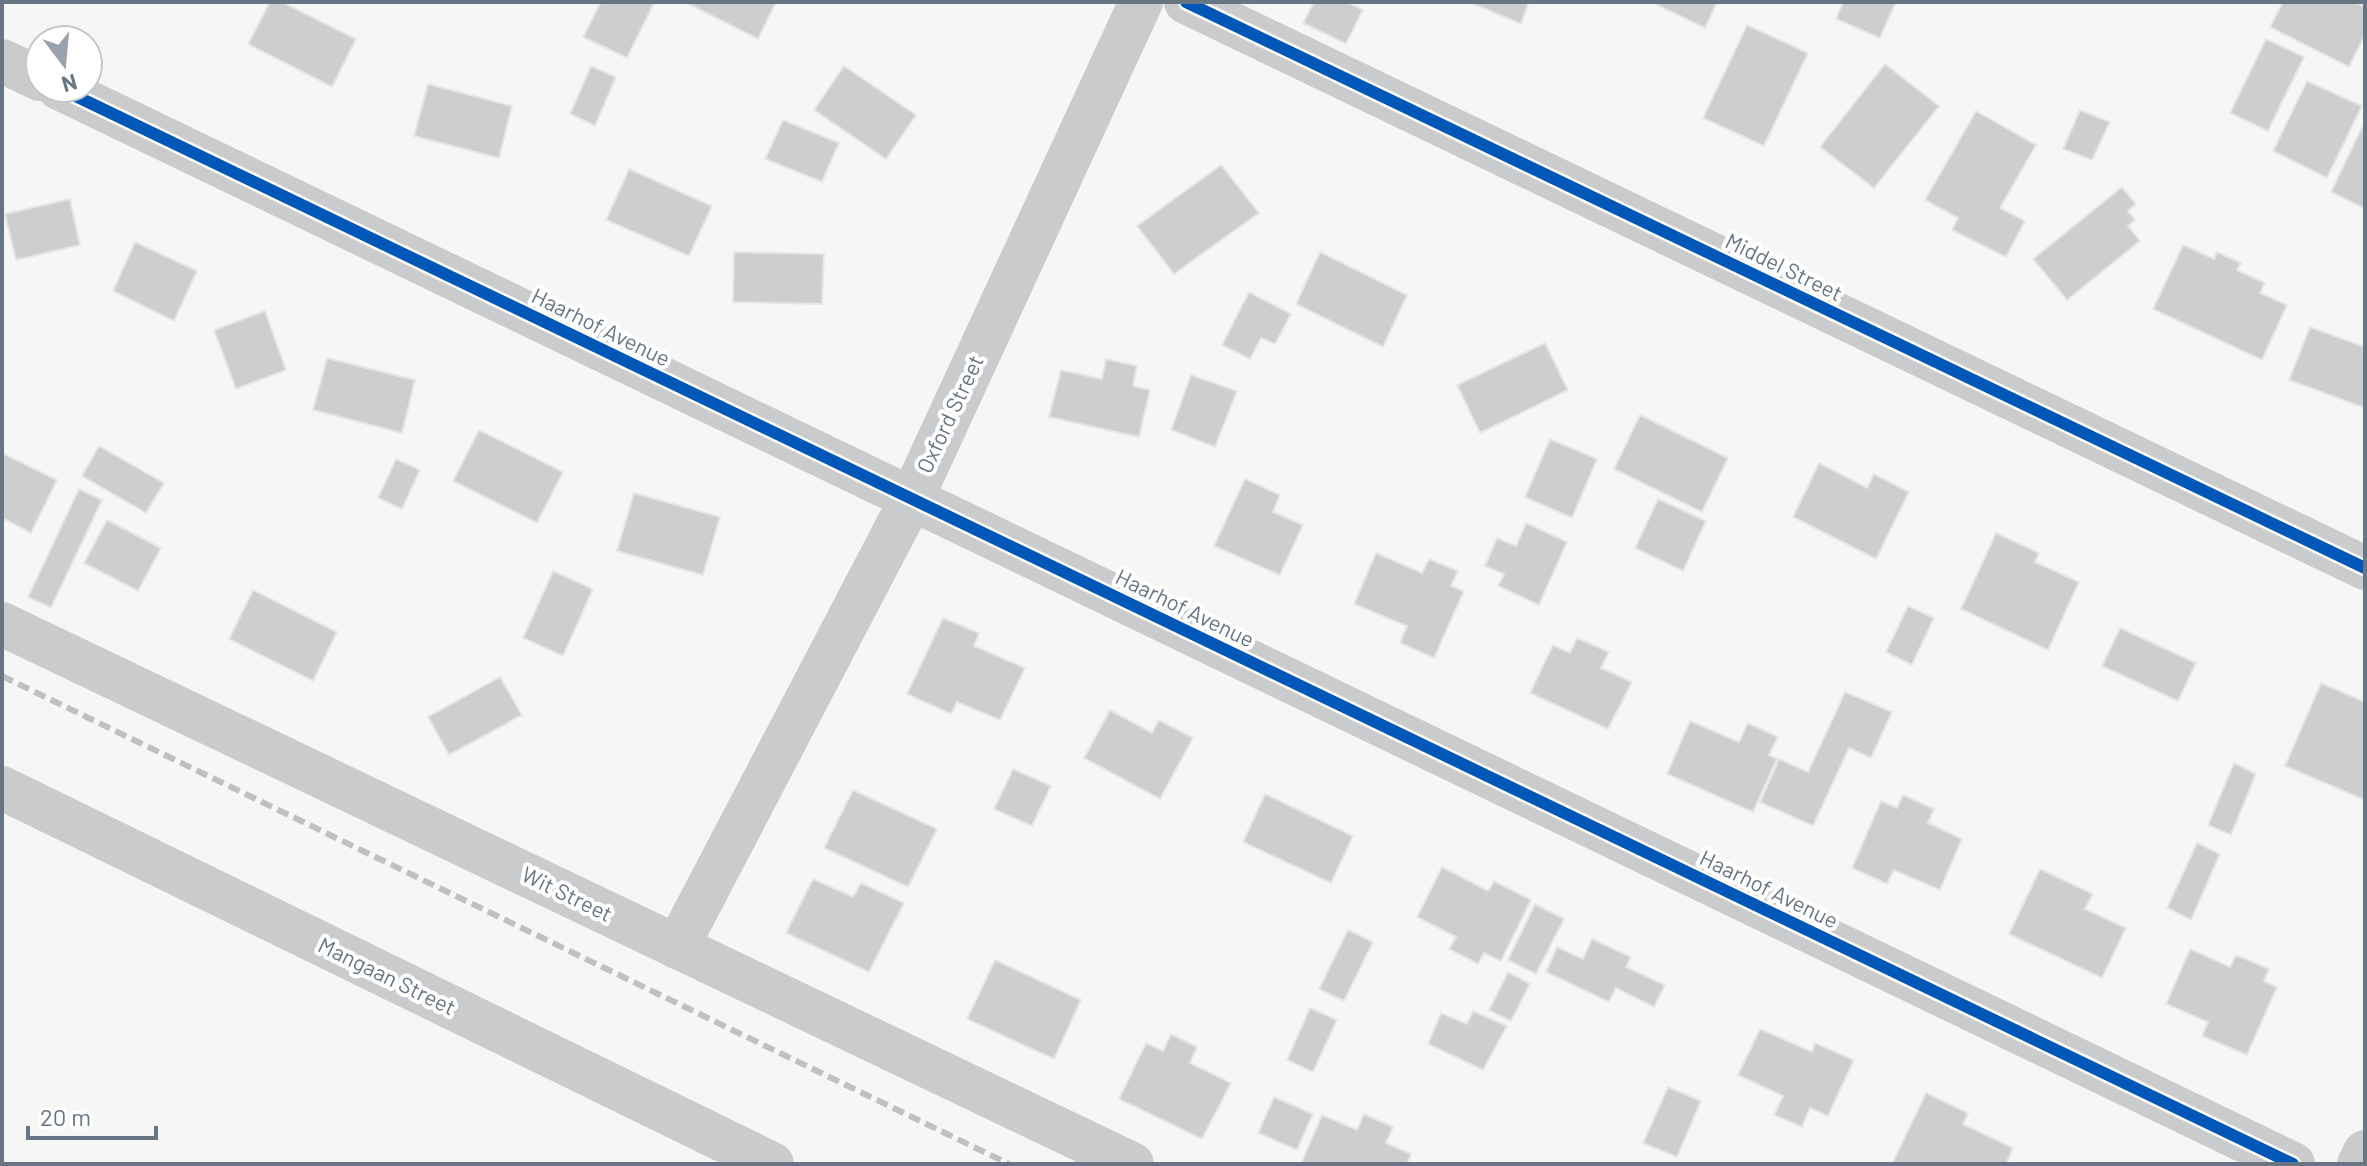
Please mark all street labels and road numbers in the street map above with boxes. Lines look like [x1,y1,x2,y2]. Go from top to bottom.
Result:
street label: Middel Street [1722,227,1847,306]
street label: Haarhof Avenue [528,281,675,371]
street label: Oxford Street [910,350,988,477]
street label: Haarhof Avenue [1112,562,1259,652]
street label: Haarhof Avenue [1696,843,1843,933]
street label: Wit Street [518,860,617,926]
street label: Mangaan Street [315,931,460,1020]

